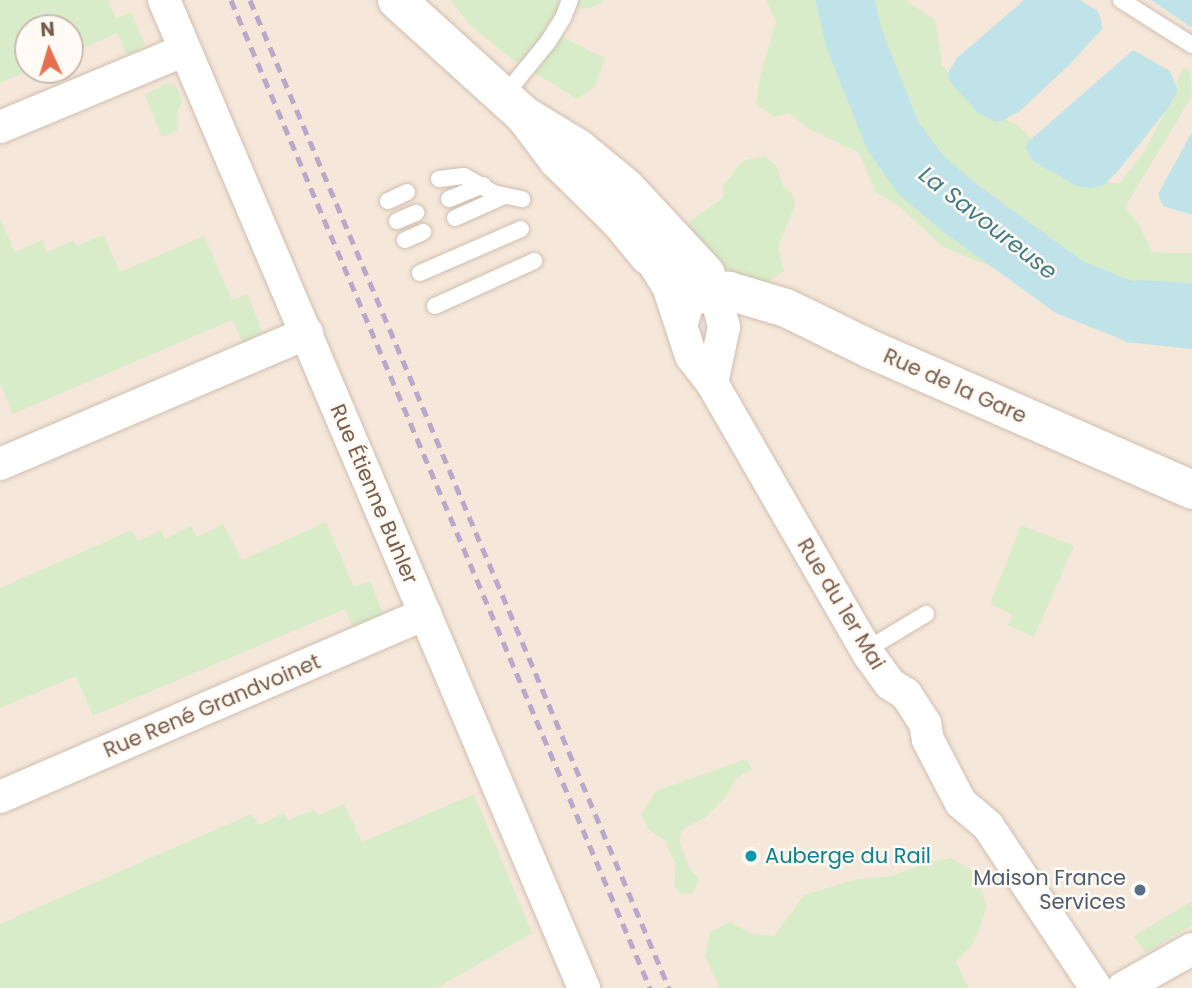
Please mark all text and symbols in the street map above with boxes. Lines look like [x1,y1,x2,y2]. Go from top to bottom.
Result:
north arrow [14,14,84,84]
text: N [40,16,56,44]
water label: La Savoureuse [914,161,1062,285]
street label: Rue de la Gare [880,343,1030,429]
street label: Rue Étienne Buhler [325,400,423,588]
street label: Rue du 1er Mai [792,534,890,674]
street label: Rue René Grandvoinet [100,649,324,763]
place label: Auberge du Rail [765,843,931,869]
marker: Auberge du Rail [743,848,759,864]
place label: Maison France Services [973,865,1126,915]
marker: Maison France Services [1132,882,1148,898]

